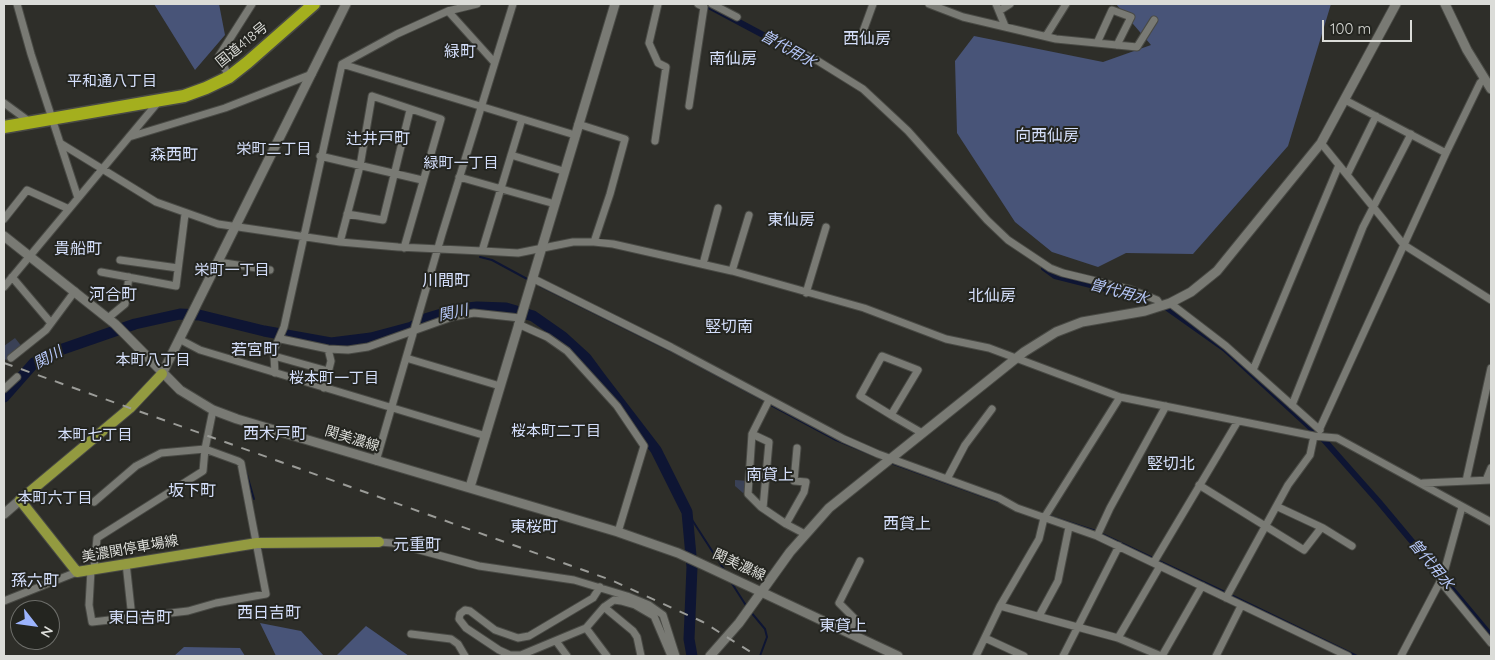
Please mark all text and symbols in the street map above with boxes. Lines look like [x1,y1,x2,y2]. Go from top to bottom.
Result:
scale bar [1325,10,1415,42]
street label: 国道418号 [213,19,271,71]
text: 100 m [1330,19,1371,38]
water label: 曽代用水 [757,27,819,71]
district label: 西仙房 [843,29,891,49]
district label: 緑町 [444,42,476,62]
district label: 南仙房 [709,49,757,69]
district label: 平和通八丁目 [67,72,157,90]
district label: 向西仙房 [1015,126,1079,146]
district label: 辻井戸町 [346,129,410,149]
district label: 栄町二丁目 [237,140,311,158]
district label: 森西町 [150,145,198,165]
district label: 緑町一丁目 [424,154,498,172]
district label: 東仙房 [767,210,815,230]
district label: 貴船町 [54,239,102,259]
district label: 栄町一丁目 [195,261,269,279]
district label: 川間町 [422,271,470,291]
water label: 曽代用水 [1088,276,1150,308]
district label: 河合町 [89,285,137,305]
district label: 北仙房 [968,286,1016,306]
water label: 関川 [436,301,470,325]
district label: 竪切南 [705,317,753,337]
district label: 若宮町 [231,340,279,360]
water label: 関川 [31,343,65,373]
district label: 本町八丁目 [116,351,190,369]
district label: 桜本町一丁目 [289,369,379,387]
district label: 桜本町二丁目 [511,422,601,440]
street label: 関美濃線 [323,423,381,455]
district label: 西木戸町 [243,424,307,444]
district label: 本町七丁目 [58,426,132,444]
district label: 竪切北 [1147,454,1195,474]
district label: 南貸上 [746,465,794,485]
district label: 坂下町 [168,481,216,501]
district label: 本町六丁目 [18,489,92,507]
district label: 西貸上 [883,514,931,534]
district label: 東桜町 [510,517,558,537]
street label: 美濃関停車場線 [80,532,180,566]
district label: 元重町 [393,535,441,555]
water label: 曽代用水 [1405,535,1457,593]
street label: 関美濃線 [710,546,768,584]
district label: 孫六町 [11,571,59,591]
north arrow [10,600,60,650]
district label: 西日吉町 [237,603,301,623]
district label: 東日吉町 [108,608,172,628]
district label: 東貸上 [819,616,867,636]
text: N [37,623,57,641]

